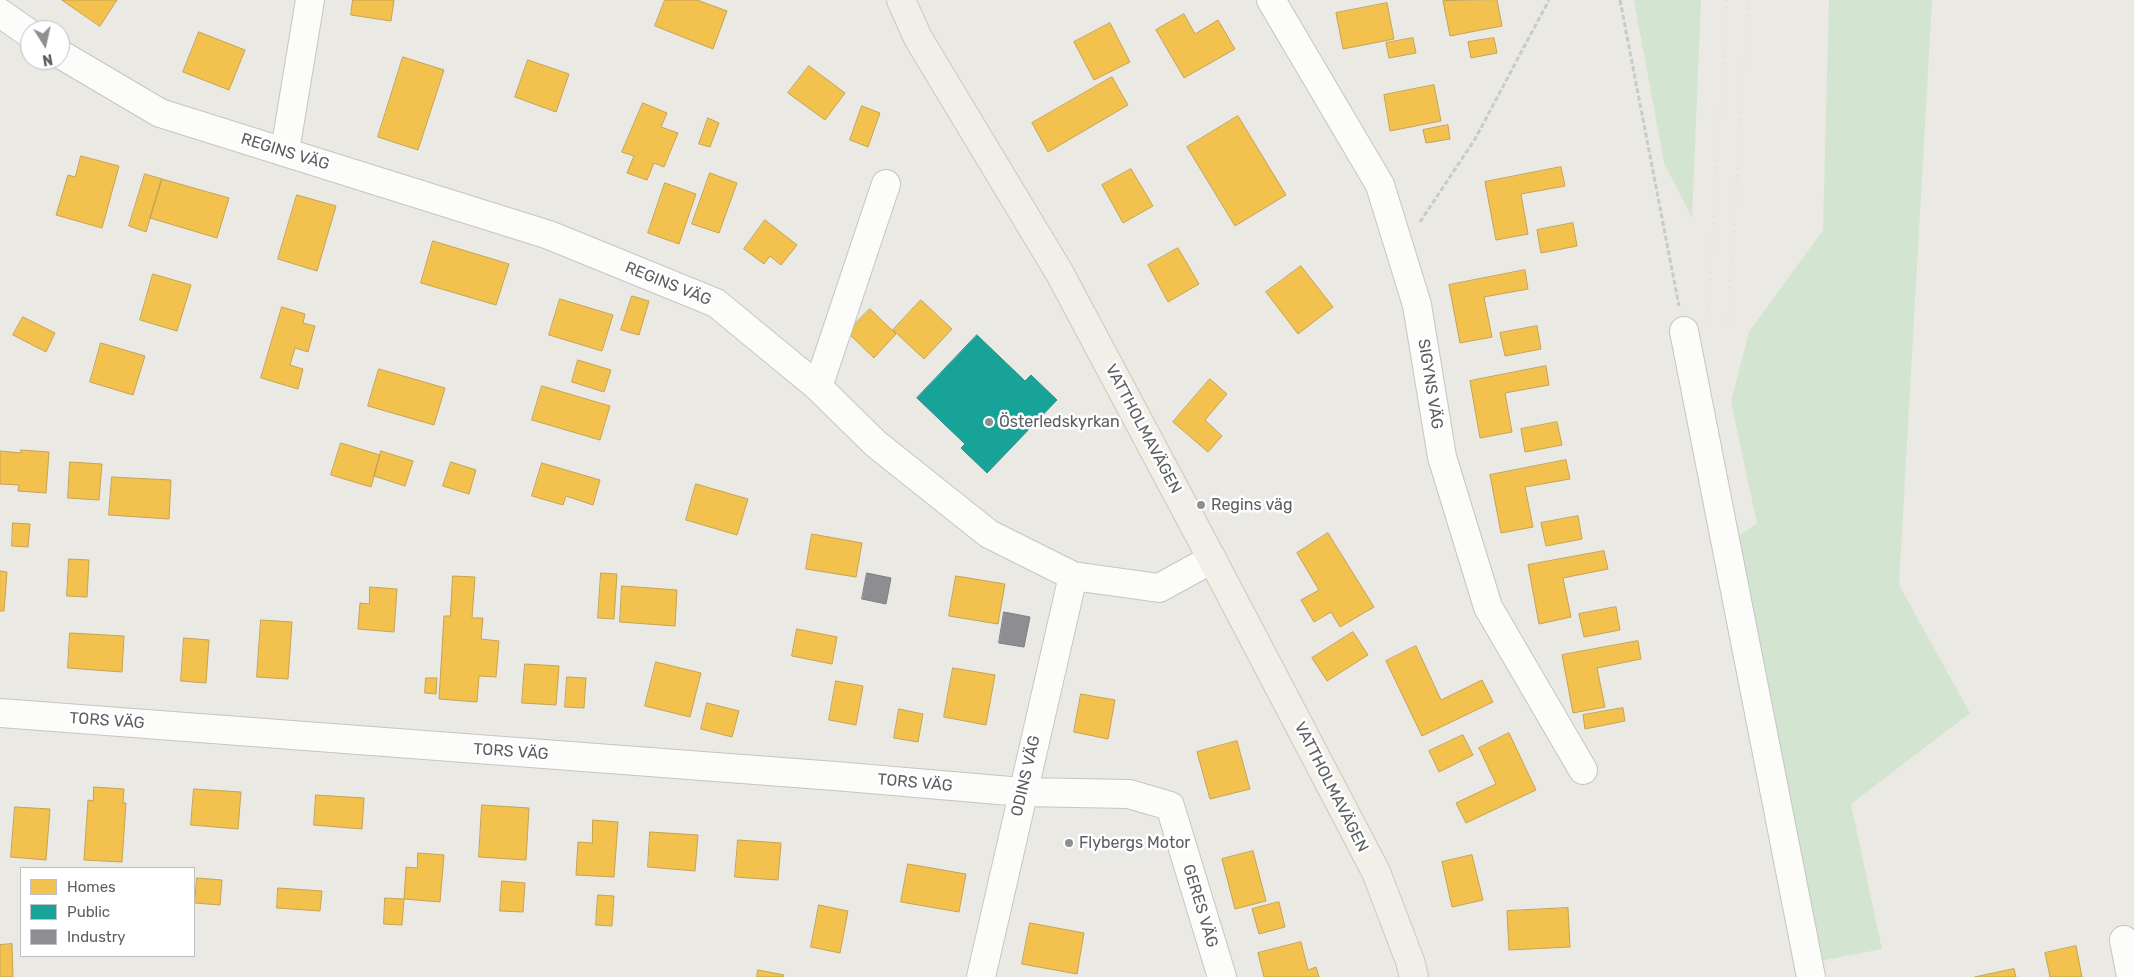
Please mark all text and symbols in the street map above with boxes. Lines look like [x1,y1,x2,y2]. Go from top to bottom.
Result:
north arrow [20,20,70,70]
text: N [41,50,54,69]
street label: REGINS VÄG [238,129,332,175]
street label: REGINS VÄG [622,258,714,310]
street label: SIGYNS VÄG [1413,337,1447,431]
street label: VATTHOLMAVÄGEN [1101,361,1185,497]
place label: Österledskyrkan [999,412,1120,432]
marker: Österledskyrkan [983,416,995,428]
place label: Regins väg [1211,495,1292,515]
marker: Regins väg [1195,499,1207,511]
street label: TORS VÄG [69,709,145,733]
street label: VATTHOLMAVÄGEN [1290,719,1372,855]
street label: ODINS VÄG [1007,734,1045,818]
street label: TORS VÄG [473,740,549,764]
street label: TORS VÄG [877,770,953,796]
place label: Flybergs Motor [1079,833,1190,853]
marker: Flybergs Motor [1063,837,1075,849]
street label: GERES VÄG [1178,862,1222,950]
legend [20,867,195,957]
text: Homes [67,878,116,896]
text: Public [67,903,110,921]
text: Industry [67,928,126,946]

